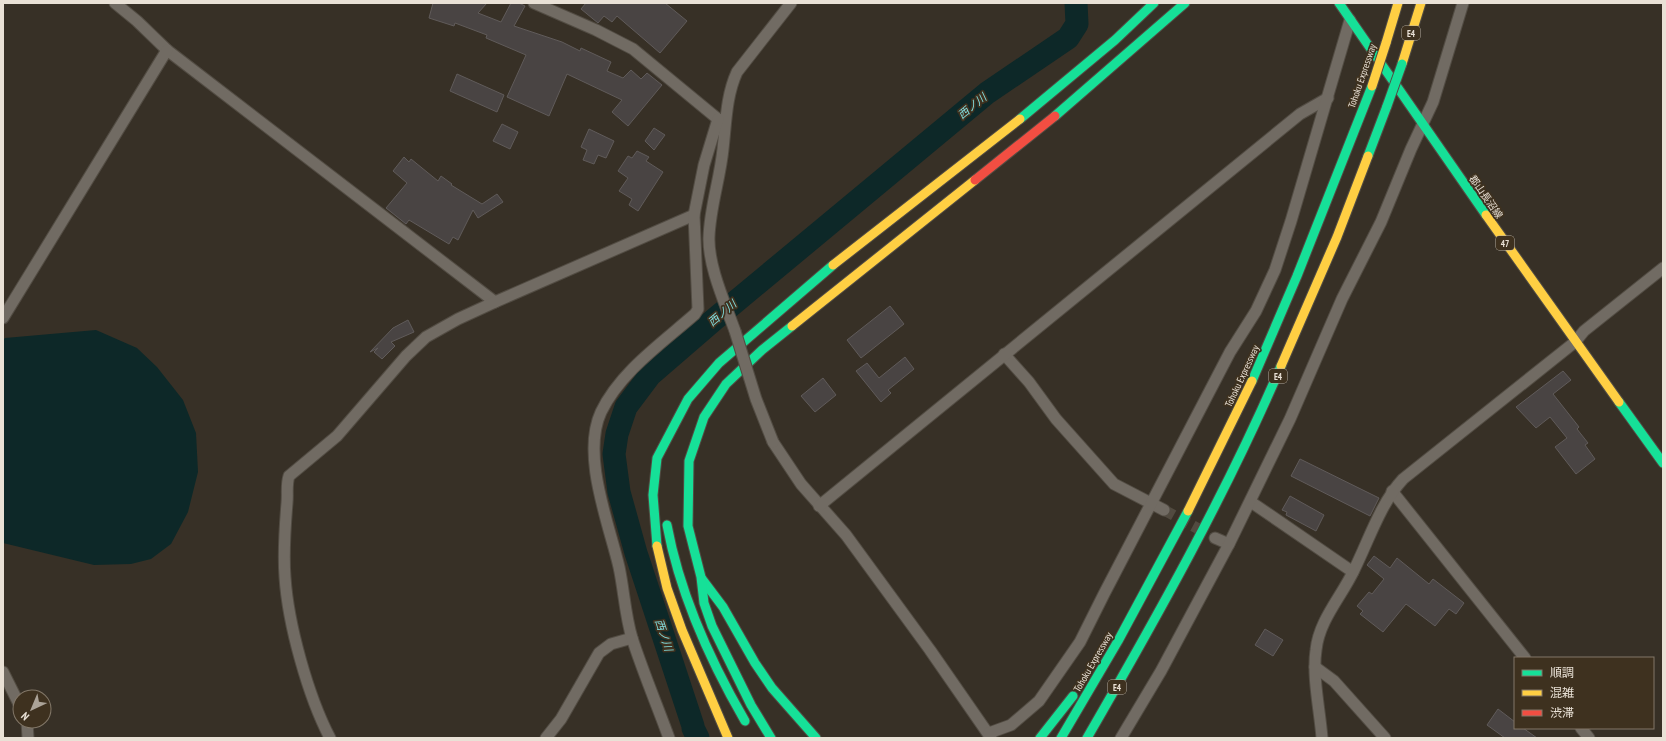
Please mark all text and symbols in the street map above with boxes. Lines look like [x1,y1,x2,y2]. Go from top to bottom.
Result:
road number: E4 [1402,26,1420,40]
street label: Tohoku Expressway [1345,42,1379,110]
water label: 西ノ川 [955,90,990,122]
street label: 郡山長沼線 [1466,173,1506,221]
road number: 47 [1496,236,1514,250]
water label: 西ノ川 [705,296,740,329]
street label: Tohoku Expressway [1222,343,1262,409]
road number: E4 [1269,369,1287,383]
water label: 西ノ川 [652,617,676,654]
street label: Tohoku Expressway [1071,630,1115,694]
legend [1514,657,1654,729]
text: 順調 [1550,665,1574,680]
road number: E4 [1108,680,1126,694]
text: 混雑 [1550,685,1574,700]
north arrow [12,689,52,729]
text: 渋滞 [1550,705,1574,720]
text: N [18,709,32,723]

